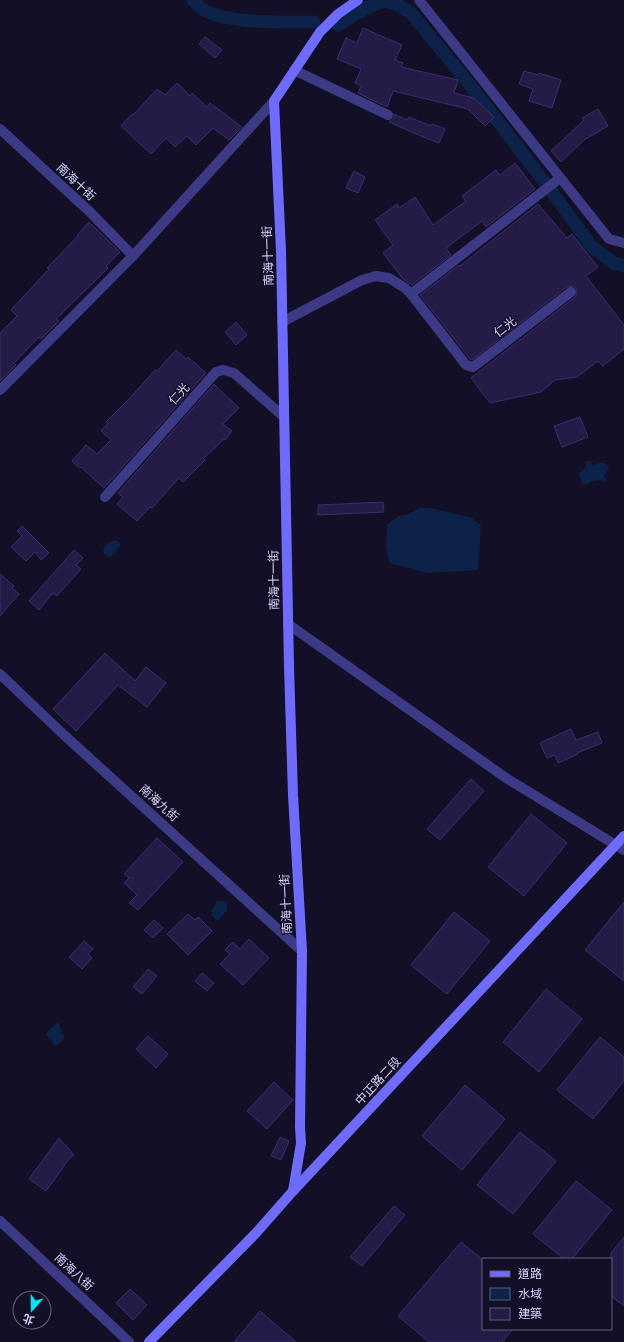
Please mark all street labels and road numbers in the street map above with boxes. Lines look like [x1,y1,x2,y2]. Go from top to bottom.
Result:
street label: 南海十街 [54,160,99,203]
street label: 南海十一街 [259,226,275,286]
street label: 仁光 [491,313,518,339]
street label: 仁光 [165,380,191,407]
street label: 南海十一街 [265,550,281,610]
street label: 南海九街 [137,781,182,824]
street label: 南海十一街 [276,874,294,934]
street label: 中正路二段 [352,1054,403,1107]
street label: 南海八街 [52,1250,97,1293]

